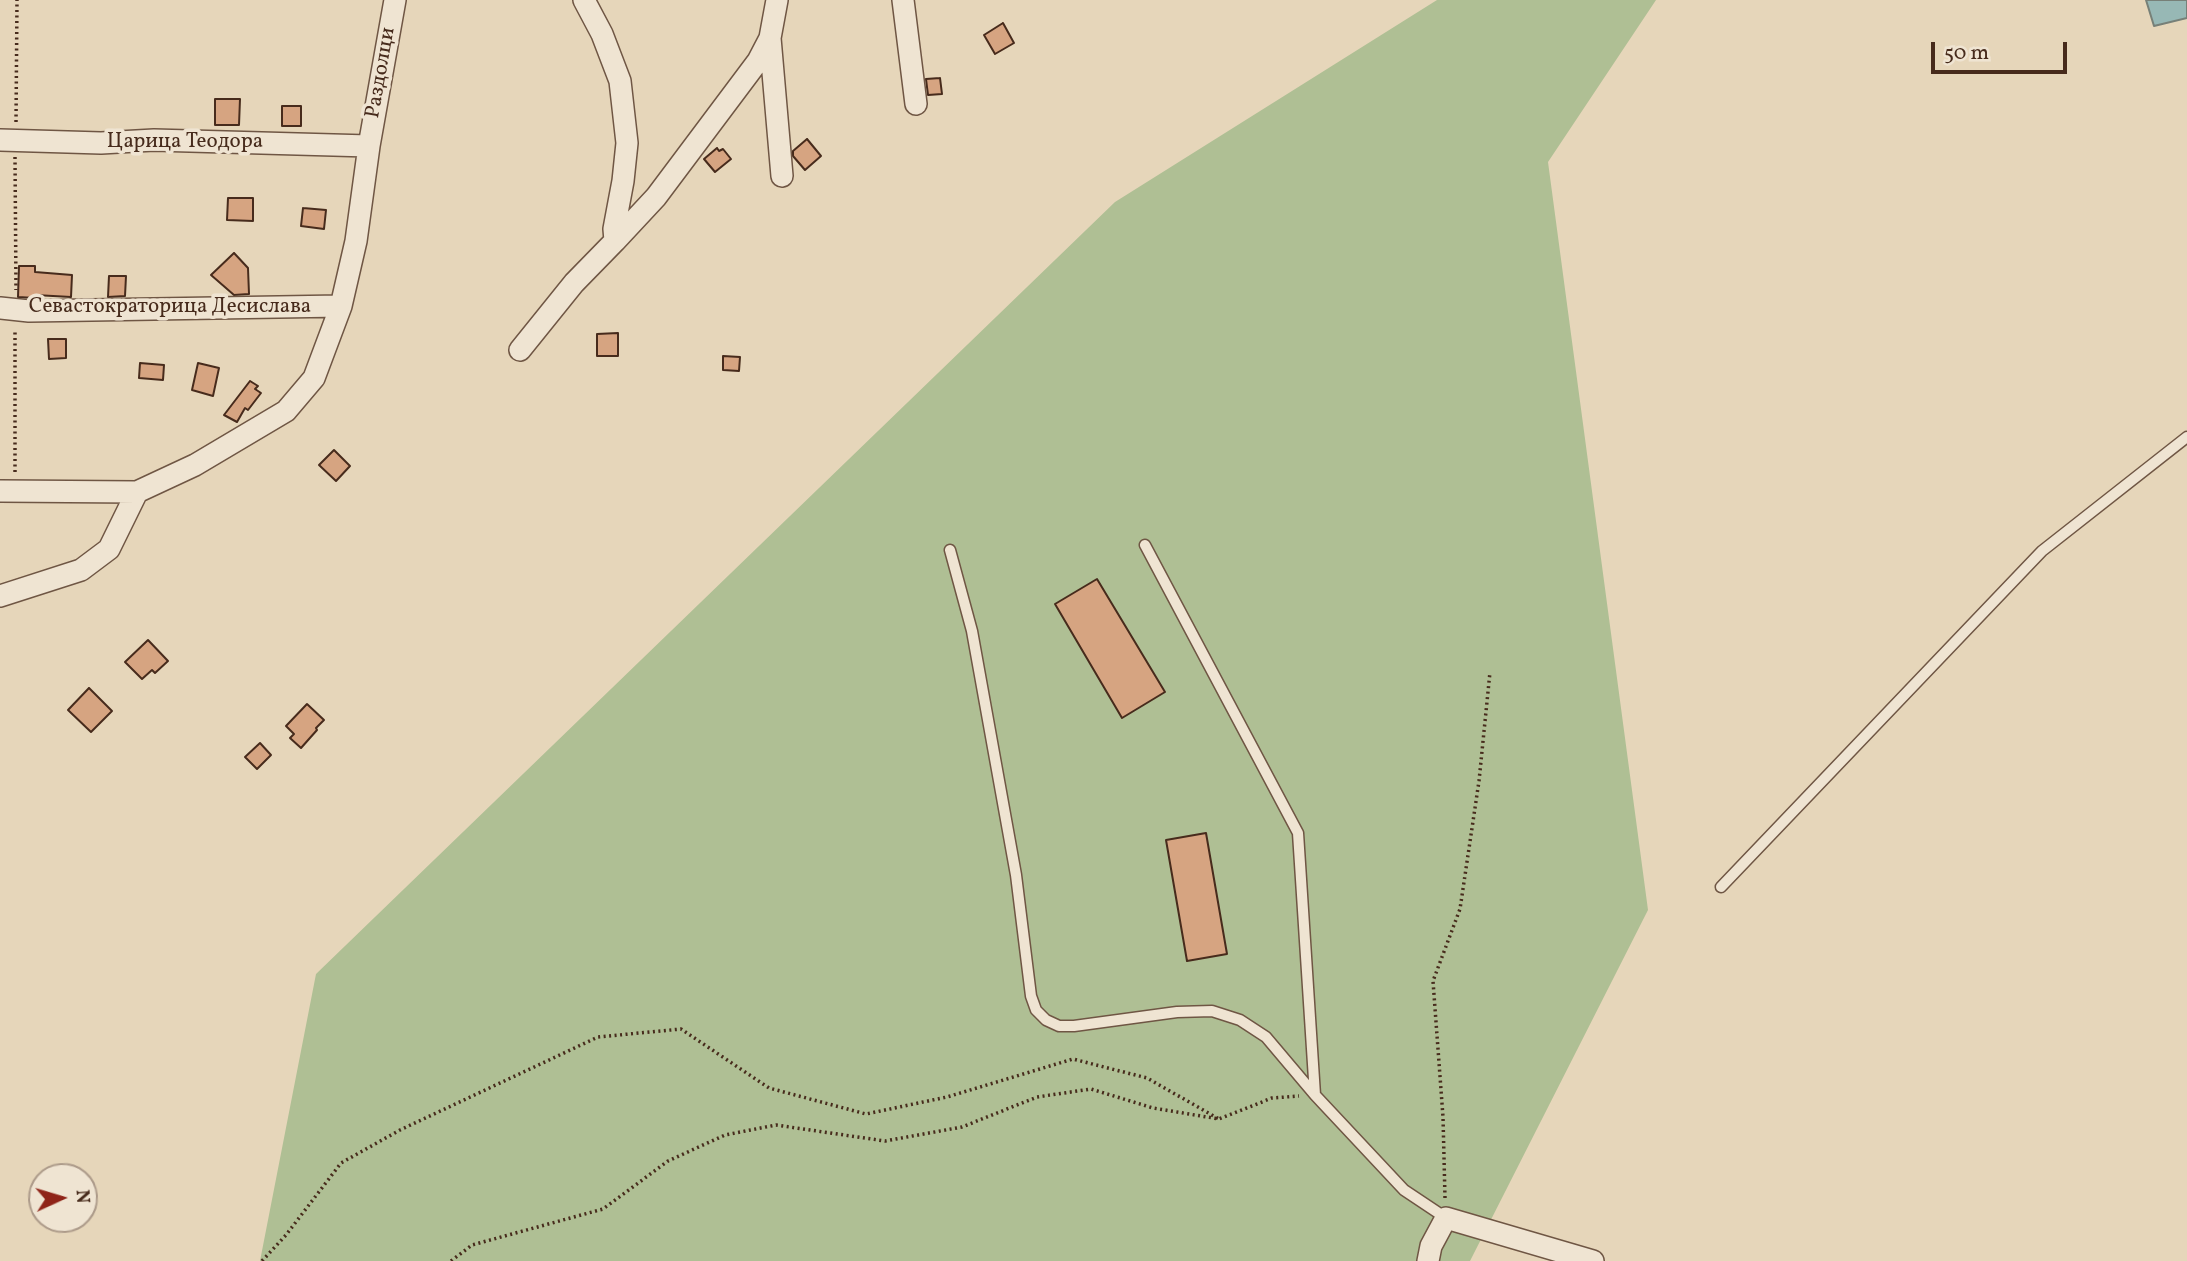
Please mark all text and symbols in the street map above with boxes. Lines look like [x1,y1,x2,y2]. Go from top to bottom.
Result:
street label: Раздолци [362,25,402,121]
scale bar [1935,28,2072,72]
text: 50 m [1944,39,1989,68]
street label: Царица Теодора [107,130,263,156]
street label: Севастократорица Десислава [29,295,311,321]
north arrow [28,1163,98,1233]
text: N [69,1189,95,1204]

